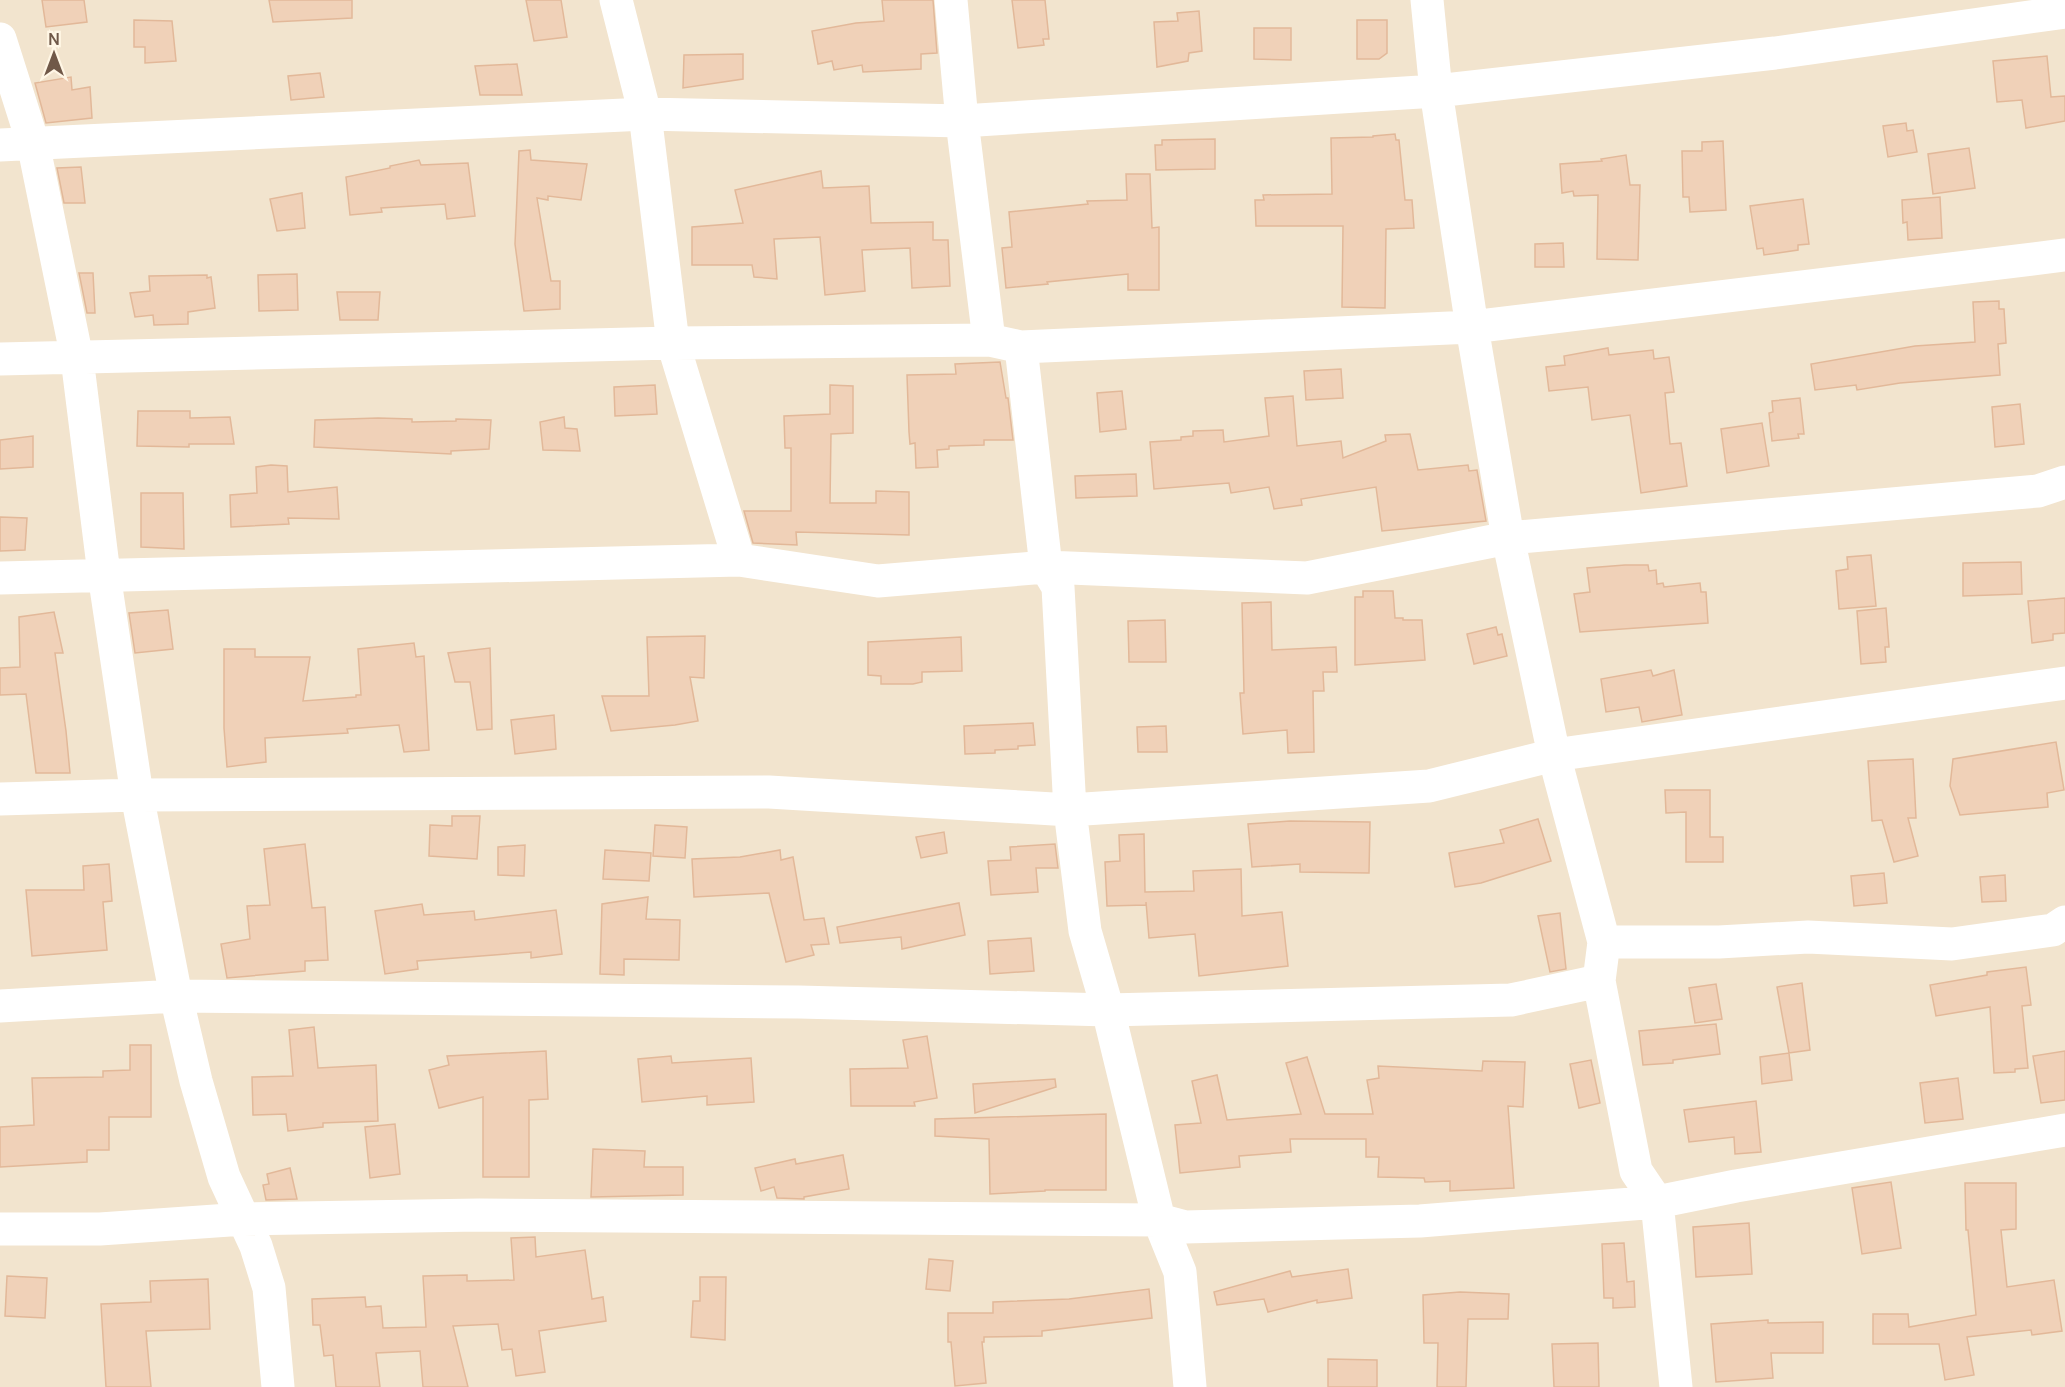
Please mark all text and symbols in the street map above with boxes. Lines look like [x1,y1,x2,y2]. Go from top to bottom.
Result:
north arrow [24,24,84,84]
text: N [48,28,60,50]

